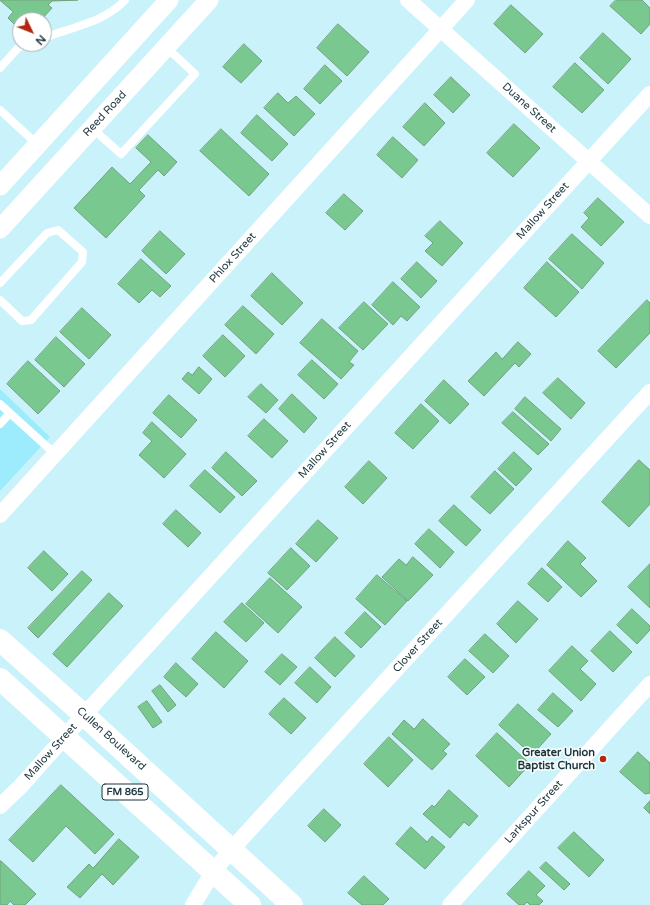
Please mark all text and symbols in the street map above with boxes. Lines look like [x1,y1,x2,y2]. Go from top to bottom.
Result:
north arrow [12,12,52,52]
text: N [33,32,48,48]
street label: Duane Street [499,80,559,136]
street label: Reed Road [80,88,130,140]
street label: Mallow Street [514,180,572,242]
street label: Phlox Street [207,230,259,286]
street label: Mallow Street [296,419,354,481]
street label: Clover Street [391,617,445,675]
street label: Cullen Boulevard [74,705,148,773]
street label: Mallow Street [22,721,80,783]
place label: Greater Union Baptist Church [517,746,595,772]
marker: Greater Union Baptist Church [598,754,608,764]
street label: Larkspur Street [502,778,566,846]
road number: FM 865 [102,784,148,800]

